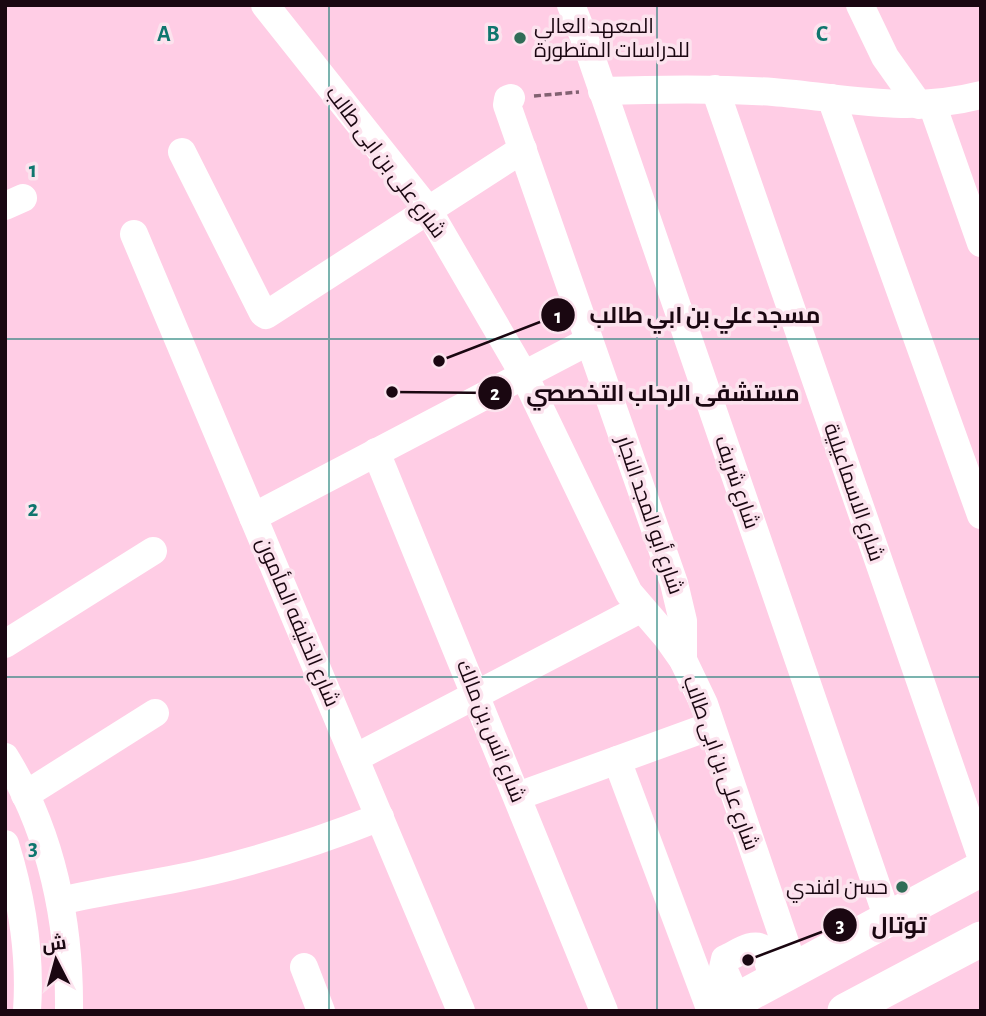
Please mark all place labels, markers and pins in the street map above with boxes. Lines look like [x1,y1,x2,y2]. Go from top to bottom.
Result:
place label: المعهد العالي للدراسات المتطورة [534,16,690,62]
marker: المعهد العالي للدراسات المتطورة [512,30,528,46]
callout: مسجد علي بن ابي طالب [541,293,835,337]
callout: مستشفى الرحاب التخصصي [478,371,814,415]
place label: حسن افندي [786,877,888,903]
marker: حسن افندي [894,879,910,895]
callout: توتال [823,903,940,947]

